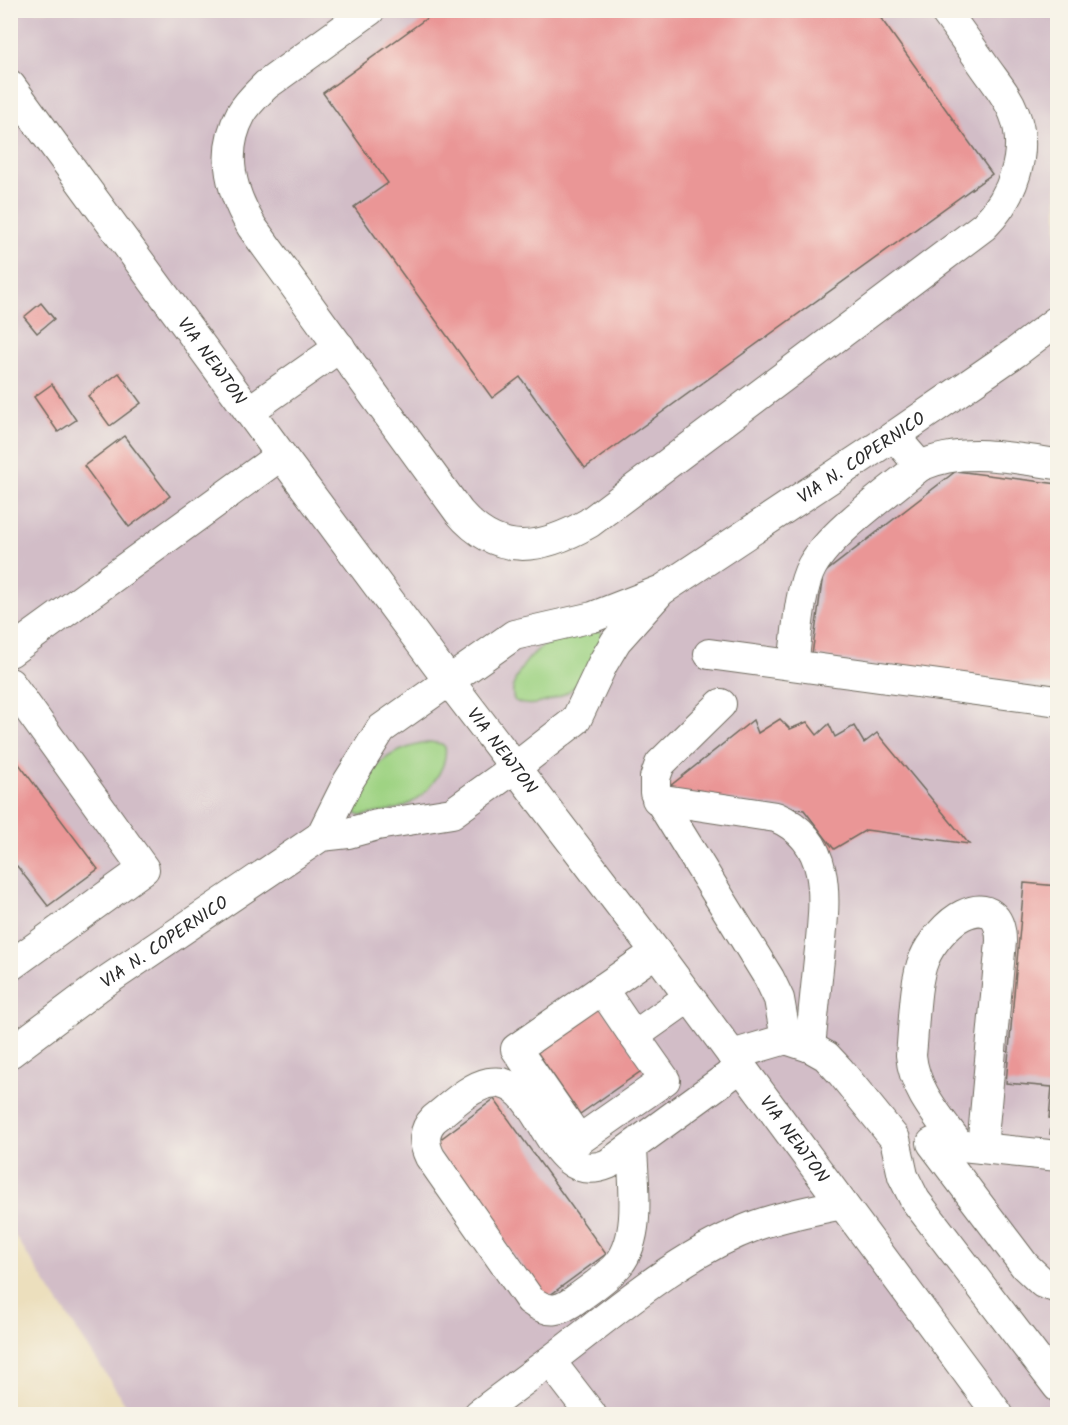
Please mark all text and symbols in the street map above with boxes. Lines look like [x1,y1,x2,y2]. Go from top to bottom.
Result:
street label: VIA NEWTON [169,312,253,412]
street label: VIA N. COPERNICO [792,405,932,512]
street label: VIA NEWTON [458,702,544,801]
street label: VIA N. COPERNICO [95,889,235,997]
street label: VIA NEWTON [751,1090,836,1190]

